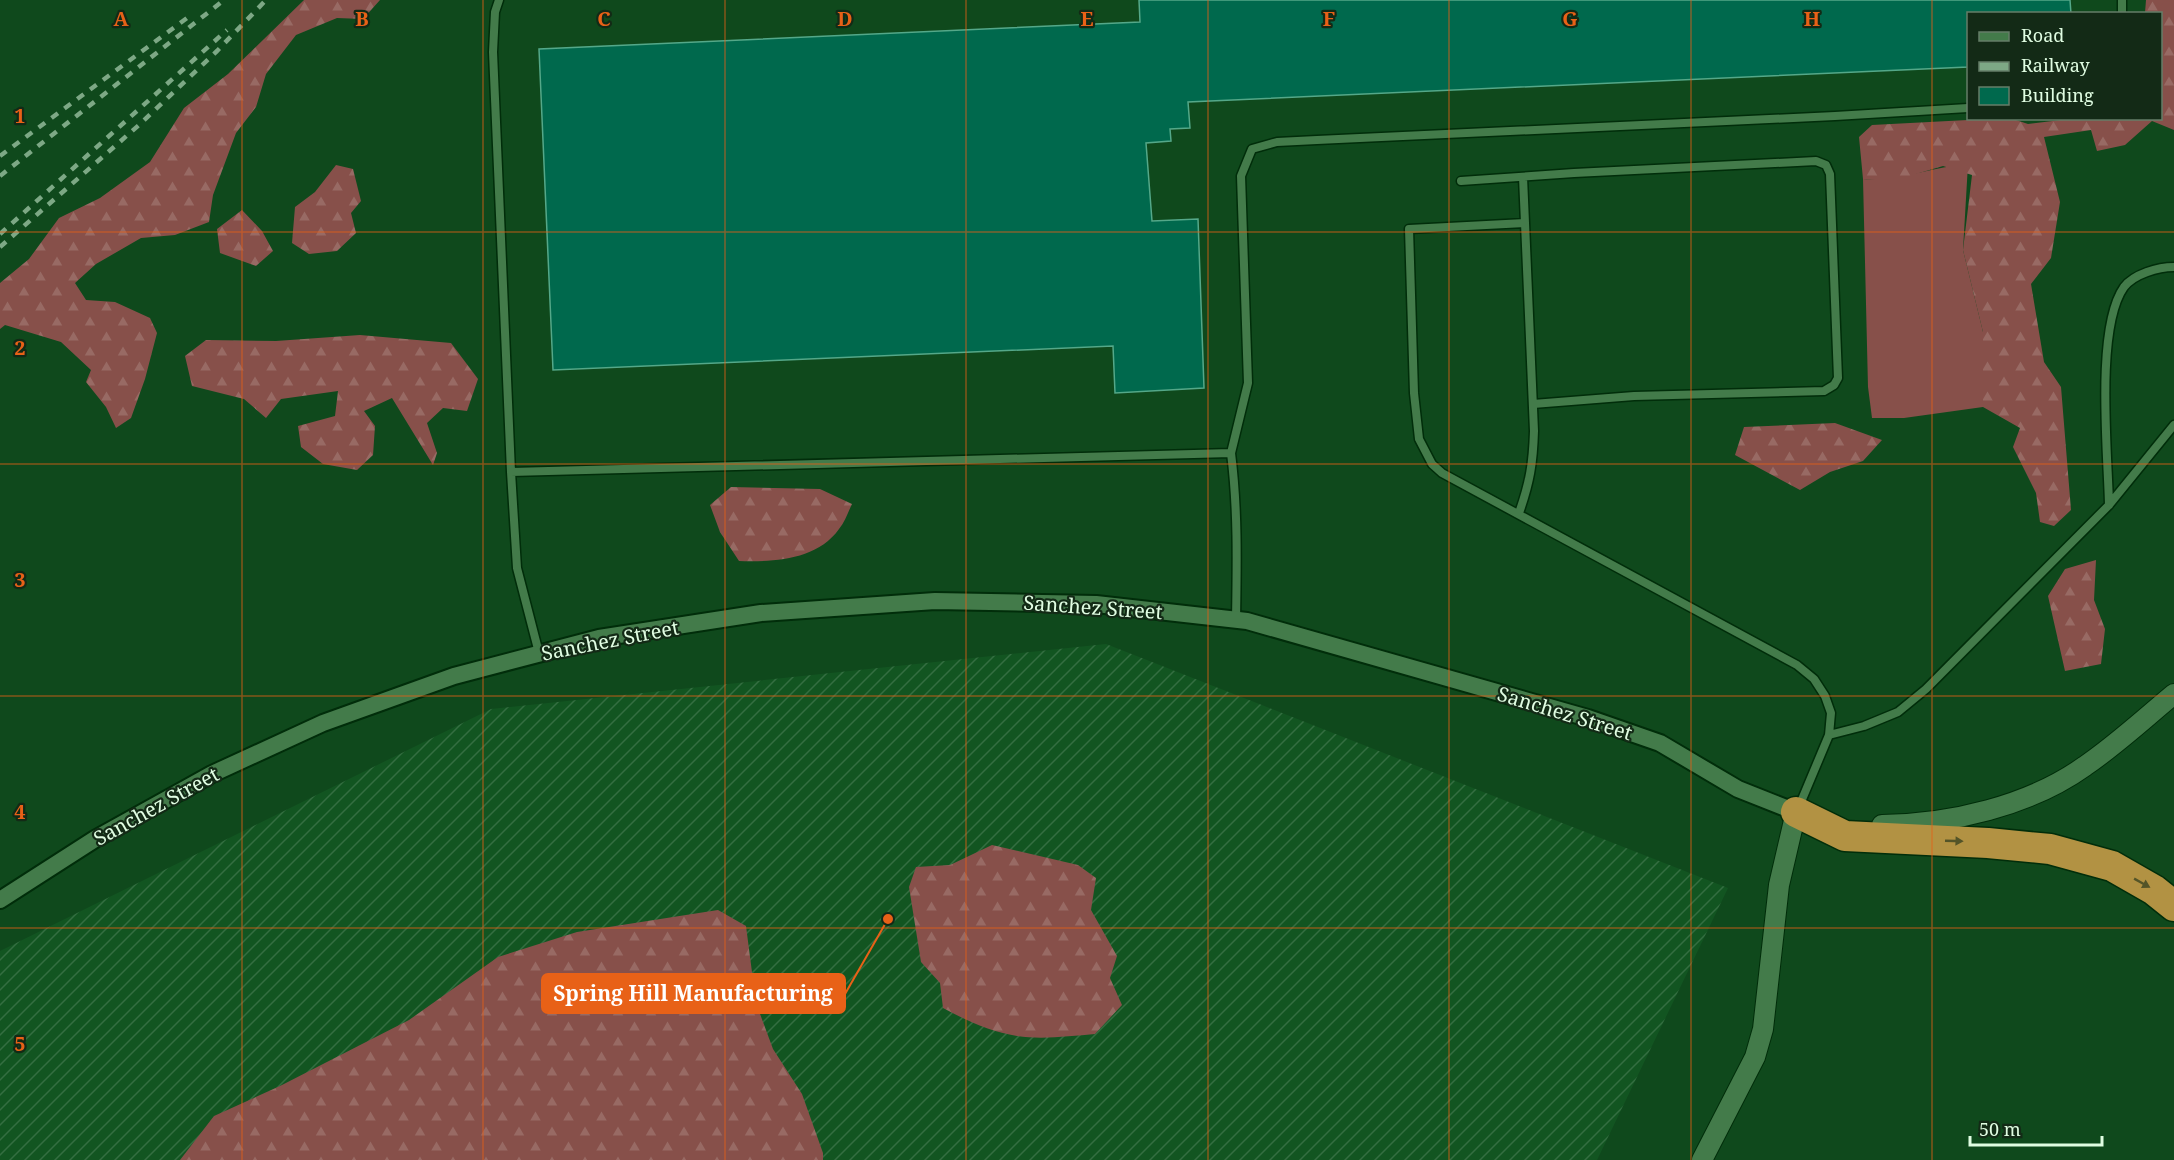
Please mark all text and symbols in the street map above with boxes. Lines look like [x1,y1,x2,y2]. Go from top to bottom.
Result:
text: A [113,5,129,32]
text: B [355,5,369,32]
text: C [597,5,611,32]
text: D [837,5,853,32]
text: E [1080,5,1094,32]
text: F [1323,5,1335,32]
text: G [1562,5,1578,32]
text: H [1804,5,1820,32]
legend [1967,12,2162,120]
text: Road [2021,23,2064,47]
text: Railway [2021,53,2091,77]
text: Building [2021,83,2094,107]
text: 1 [14,102,26,129]
text: 2 [14,334,26,361]
text: 3 [14,566,26,593]
street label: Sanchez Street [1022,589,1164,625]
street label: Sanchez Street [539,613,681,667]
street label: Sanchez Street [1494,680,1636,746]
street label: Sanchez Street [88,760,224,852]
text: 4 [14,798,26,825]
one-way arrow [1945,837,1964,846]
one-way arrow [2134,877,2150,888]
callout: Spring Hill Manufacturing [542,974,845,1013]
text: Spring Hill Manufacturing [553,979,833,1007]
text: 5 [14,1030,26,1057]
scale bar [1970,1109,2102,1147]
text: 50 m [1979,1117,2021,1141]

